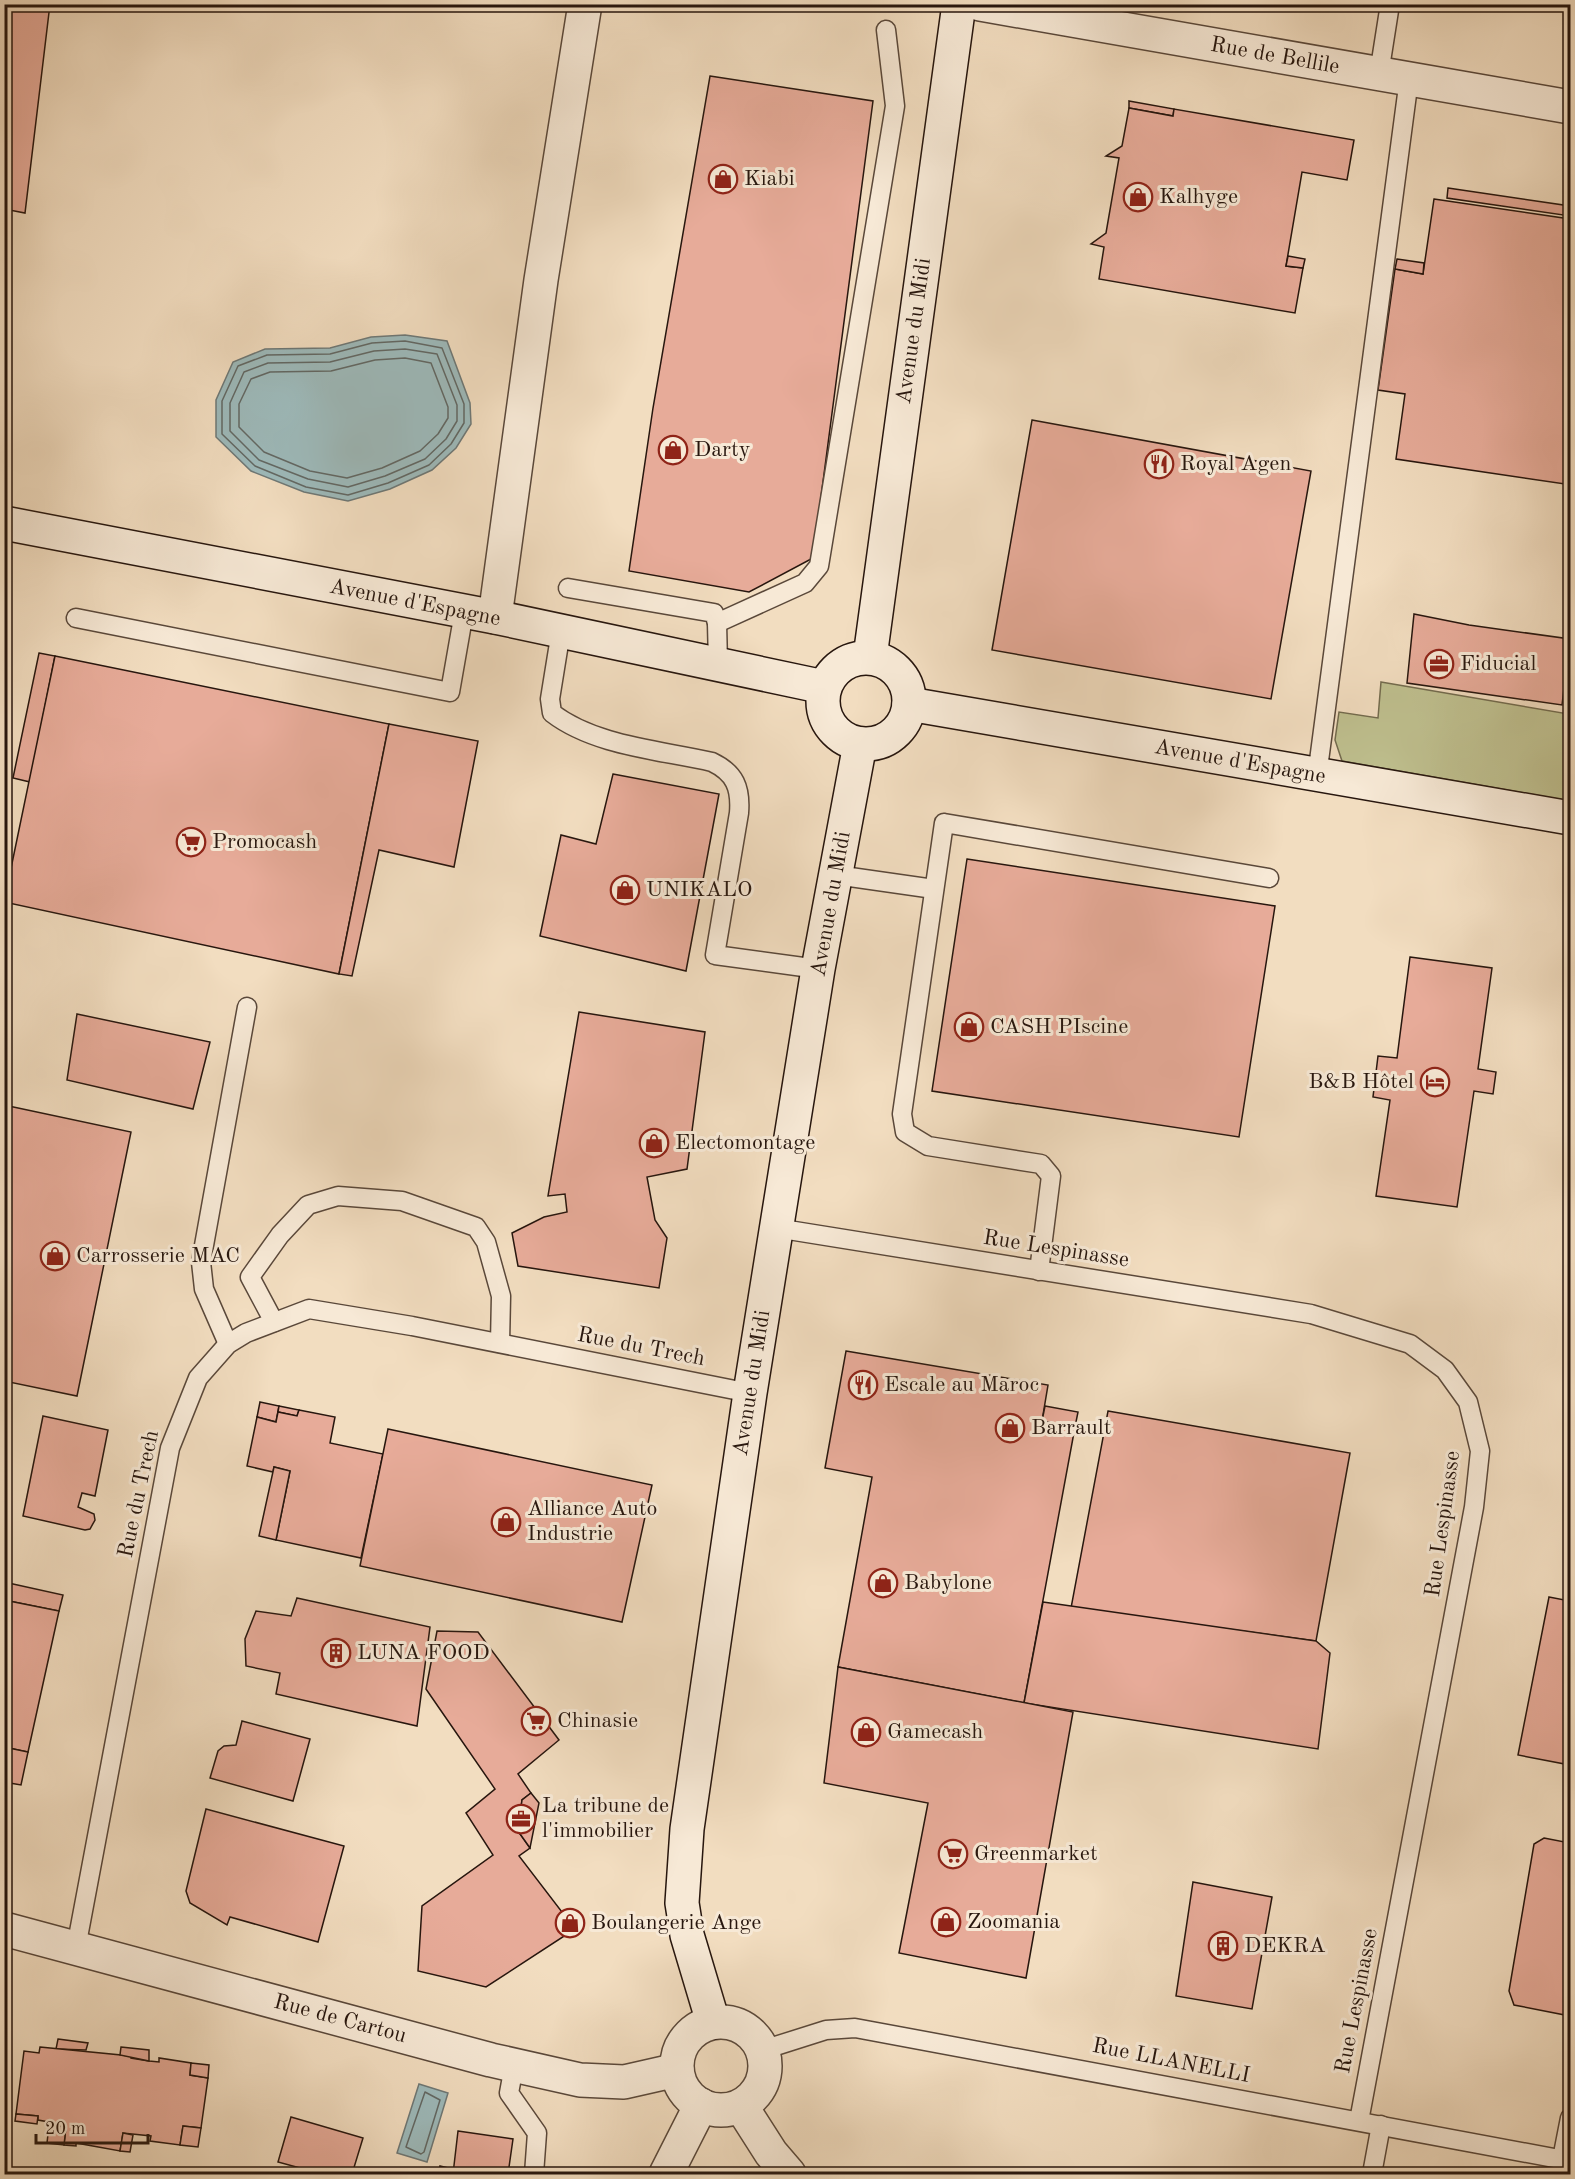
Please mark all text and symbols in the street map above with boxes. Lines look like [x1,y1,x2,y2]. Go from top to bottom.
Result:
street label: Rue de Bellile [1209,34,1341,78]
shop icon: Kiabi [707,163,739,195]
place label: Kiabi [744,168,795,190]
shop icon: Kalhyge [1122,181,1154,213]
place label: Kalhyge [1159,186,1238,208]
street label: Avenue du Midi [893,257,935,405]
shop icon: Darty [657,434,689,466]
place label: Darty [694,439,751,461]
restaurant icon: Royal Agen [1143,448,1175,480]
place label: Royal Agen [1180,453,1291,475]
street label: Avenue d'Espagne [328,576,502,630]
office icon: Fiducial [1423,648,1455,680]
place label: Fiducial [1460,653,1536,675]
street label: Avenue d'Espagne [1153,736,1327,788]
supermarket icon: Promocash [175,826,207,858]
street label: Avenue du Midi [807,830,855,978]
place label: Promocash [212,831,317,853]
shop icon: UNIKALO [609,874,641,906]
place label: UNIKALO [646,879,752,901]
shop icon: CASH PIscine [953,1011,985,1043]
place label: CASH PIscine [990,1016,1128,1038]
hotel icon: B&B Hôtel [1419,1066,1451,1098]
place label: B&B Hôtel [1308,1071,1414,1093]
shop icon: Electomontage [638,1127,670,1159]
place label: Electomontage [675,1132,815,1154]
street label: Rue Lespinasse [981,1227,1131,1271]
shop icon: Carrosserie MAC [39,1240,71,1272]
place label: Carrosserie MAC [76,1245,240,1267]
street label: Avenue du Midi [730,1309,774,1457]
street label: Rue du Trech [575,1324,707,1370]
restaurant icon: Escale au Maroc [847,1369,879,1401]
place label: Escale au Maroc [884,1374,1039,1396]
shop icon: Barrault [994,1412,1026,1444]
place label: Barrault [1031,1417,1111,1439]
street label: Rue du Trech [115,1428,163,1560]
street label: Rue Lespinasse [1422,1449,1464,1599]
place label: Alliance Auto Industrie [527,1498,657,1545]
shop icon: Alliance Auto Industrie [490,1506,522,1538]
shop icon: Babylone [867,1567,899,1599]
place label: Babylone [904,1572,992,1594]
building icon: LUNA FOOD [320,1637,352,1669]
place label: LUNA FOOD [357,1642,490,1664]
supermarket icon: Chinasie [520,1705,552,1737]
place label: Chinasie [557,1710,638,1732]
shop icon: Gamecash [850,1716,882,1748]
place label: Gamecash [887,1721,983,1743]
place label: La tribune de l'immobilier [542,1795,669,1842]
office icon: La tribune de l'immobilier [505,1803,537,1835]
supermarket icon: Greenmarket [937,1838,969,1870]
place label: Greenmarket [974,1843,1098,1865]
shop icon: Zoomania [930,1906,962,1938]
shop icon: Boulangerie Ange [554,1907,586,1939]
place label: Zoomania [967,1911,1060,1933]
place label: Boulangerie Ange [591,1912,761,1934]
street label: Rue Lespinasse [1332,1927,1382,2075]
building icon: DEKRA [1207,1930,1239,1962]
place label: DEKRA [1244,1935,1326,1957]
street label: Rue de Cartou [271,1991,409,2047]
street label: Rue LLANELLI [1090,2035,1252,2087]
scale bar [36,2107,148,2145]
text: 20 m [45,2120,85,2138]

